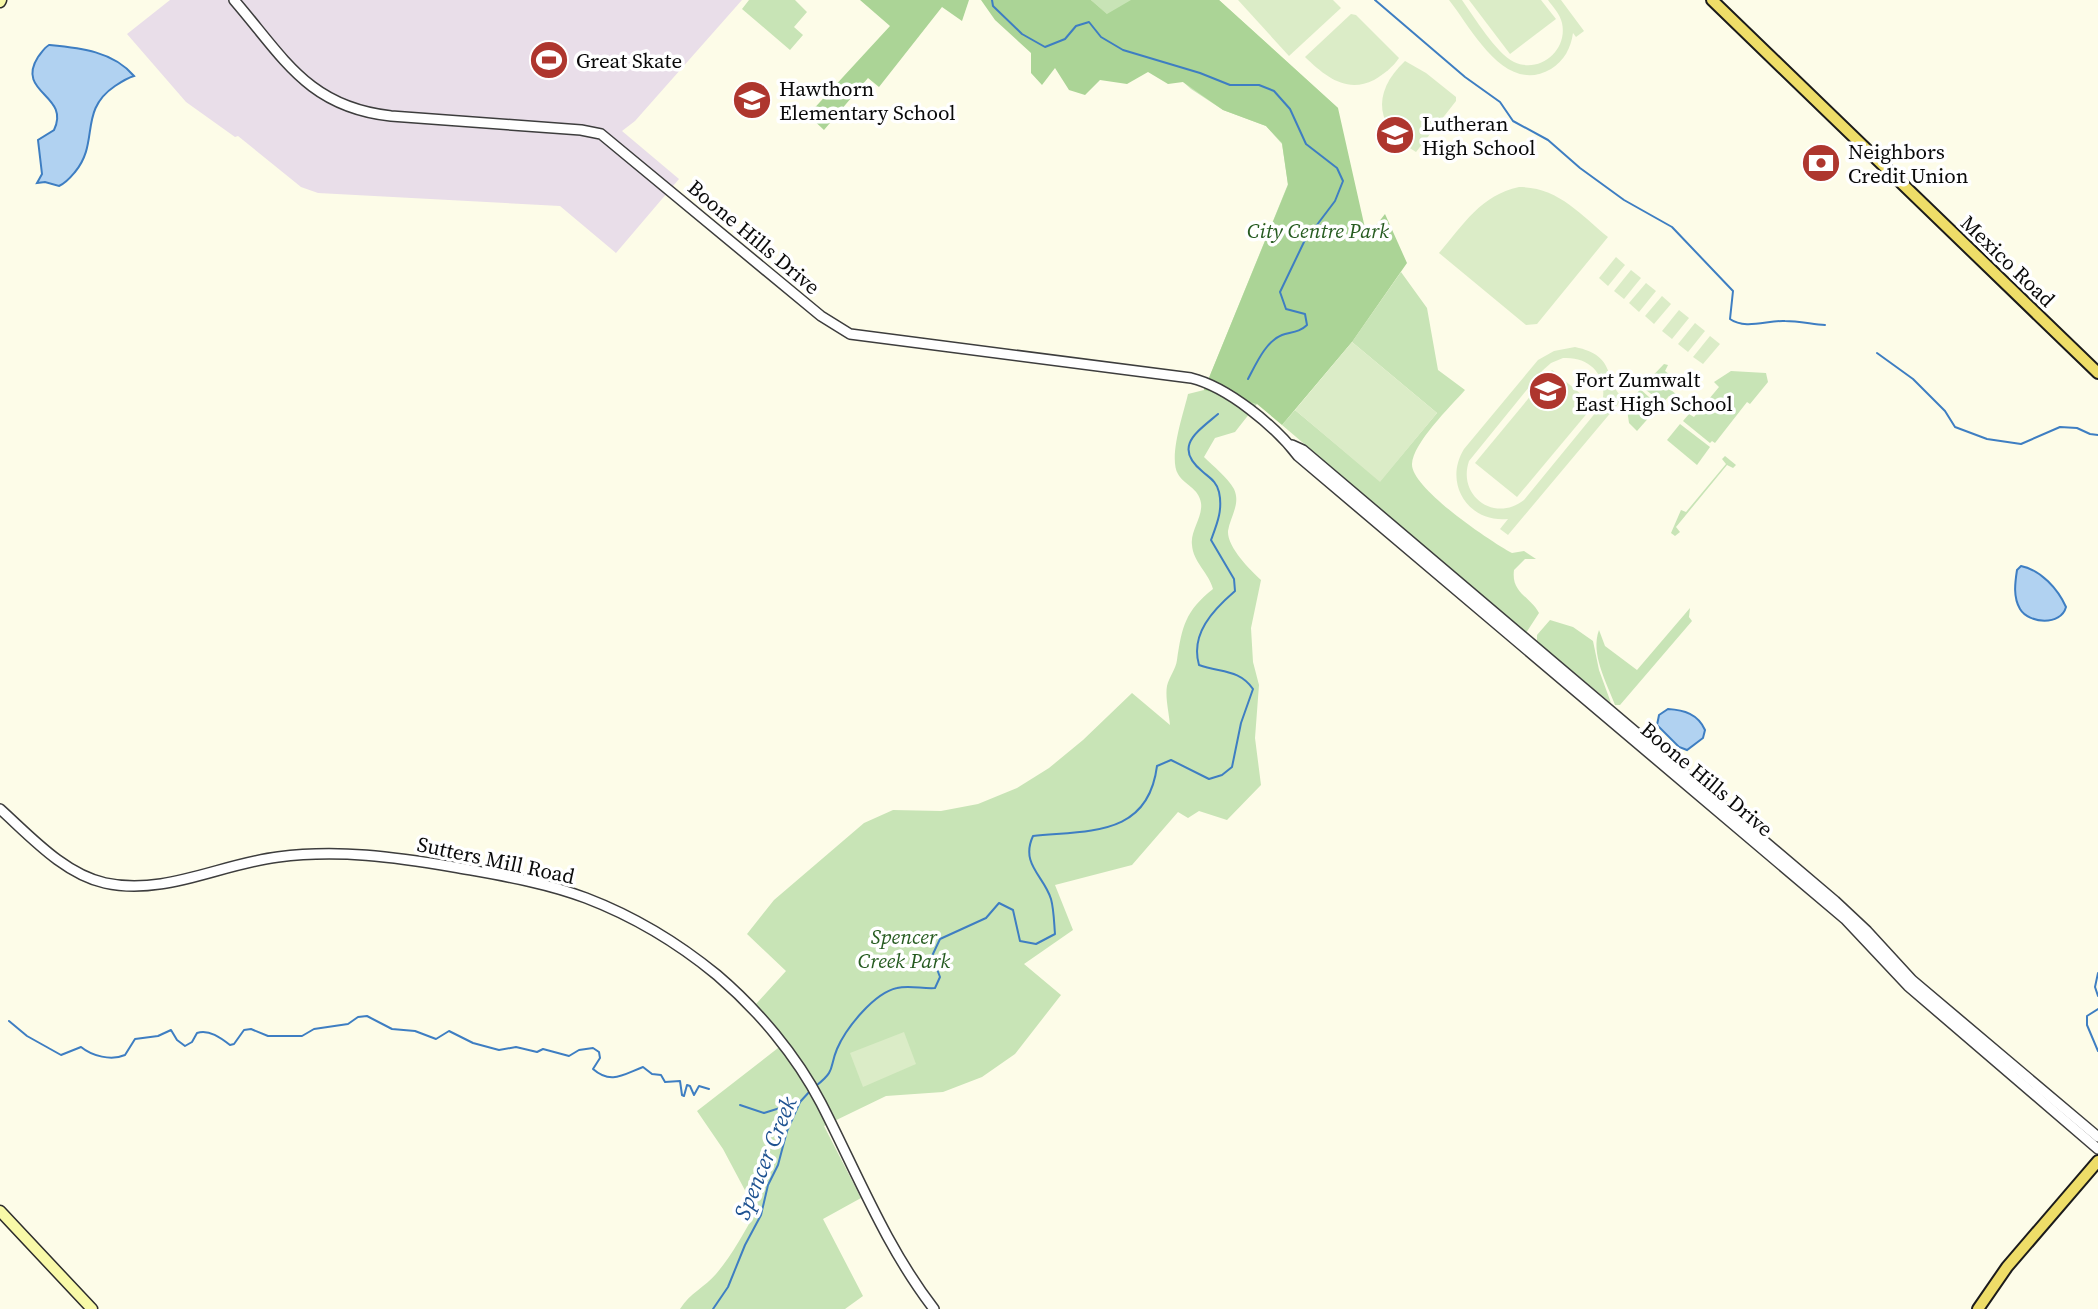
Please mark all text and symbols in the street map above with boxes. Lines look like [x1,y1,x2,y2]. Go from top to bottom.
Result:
sports icon: Great Skate [528,39,570,81]
place label: Great Skate [576,46,682,75]
place label: Hawthorn Elementary School [779,74,956,127]
school or university icon: Hawthorn Elementary School [731,79,773,121]
place label: Lutheran High School [1422,109,1535,162]
school or university icon: Lutheran High School [1374,114,1416,156]
place label: Neighbors Credit Union [1848,137,1969,190]
bank icon: Neighbors Credit Union [1800,142,1842,184]
street label: Boone Hills Drive [682,173,826,301]
street label: Mexico Road [1954,209,2062,313]
park label: City Centre Park [1247,216,1389,245]
place label: Fort Zumwalt East High School [1575,365,1733,418]
school or university icon: Fort Zumwalt East High School [1527,370,1569,412]
street label: Boone Hills Drive [1635,715,1779,843]
street label: Sutters Mill Road [415,829,577,891]
park label: Spencer Creek Park [858,922,950,975]
water label: Spencer Creek [726,1092,804,1224]

